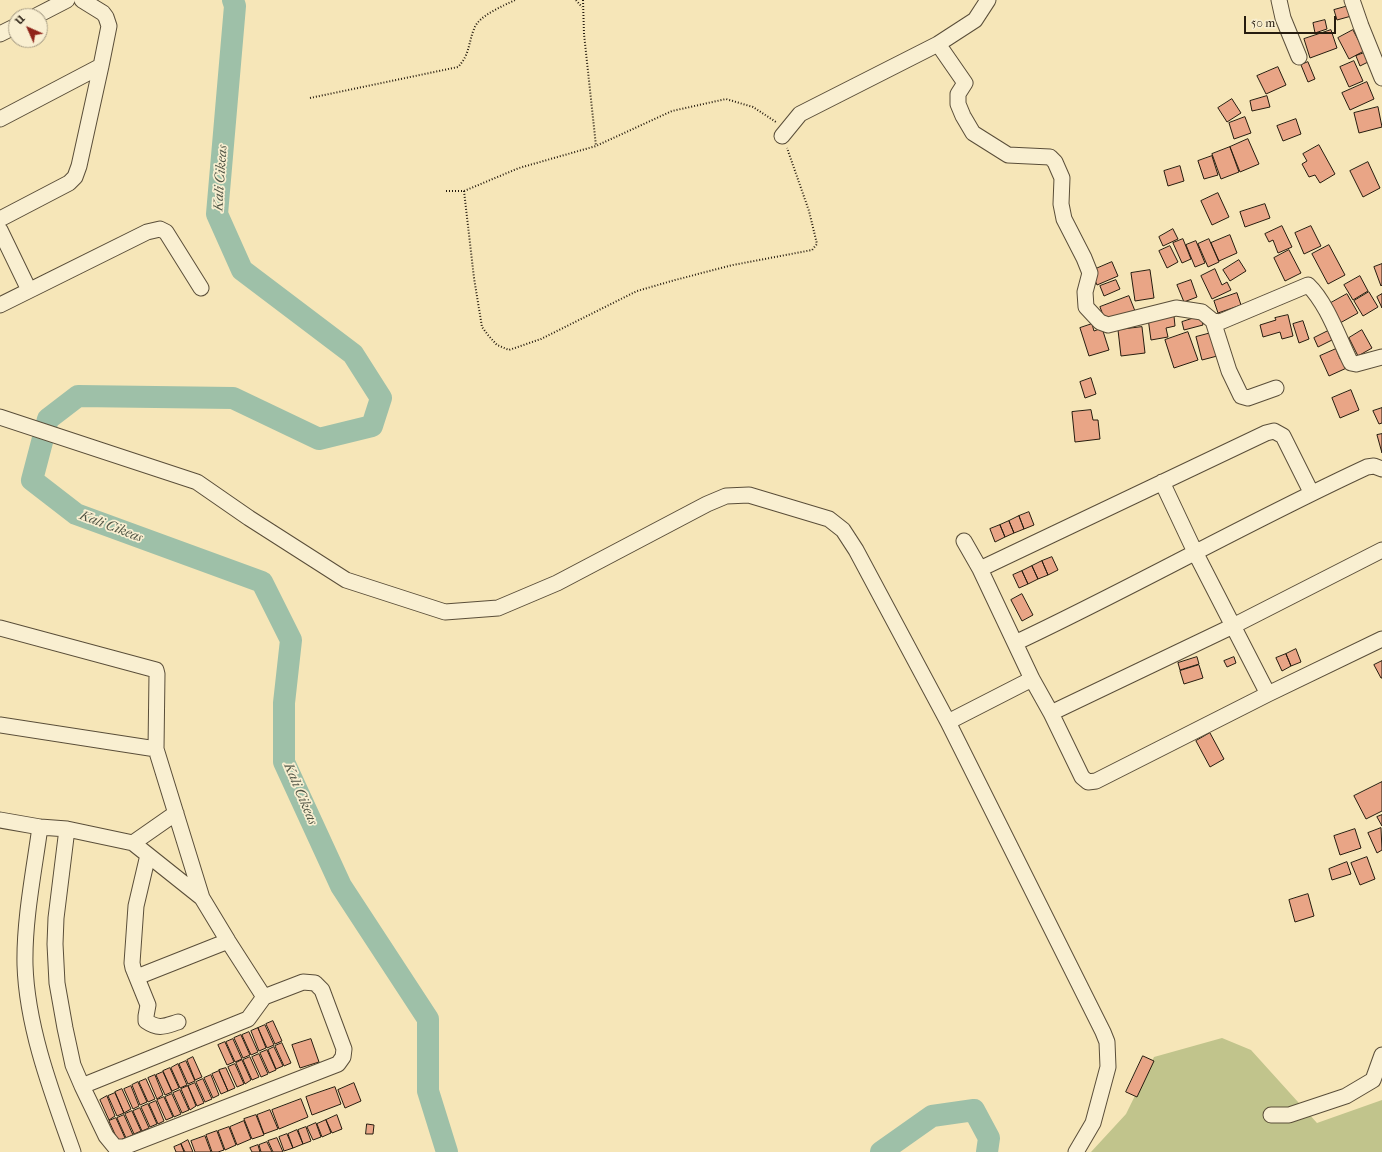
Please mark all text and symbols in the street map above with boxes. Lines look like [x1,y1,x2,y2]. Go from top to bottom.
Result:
north arrow [8,8,48,48]
scale bar [1246,8,1338,34]
text: U [12,12,27,27]
text: 50 m [1251,16,1275,30]
water label: Kali Cikeas [210,144,232,212]
water label: Kali Cikeas [77,507,145,547]
water label: Kali Cikeas [279,760,321,828]

